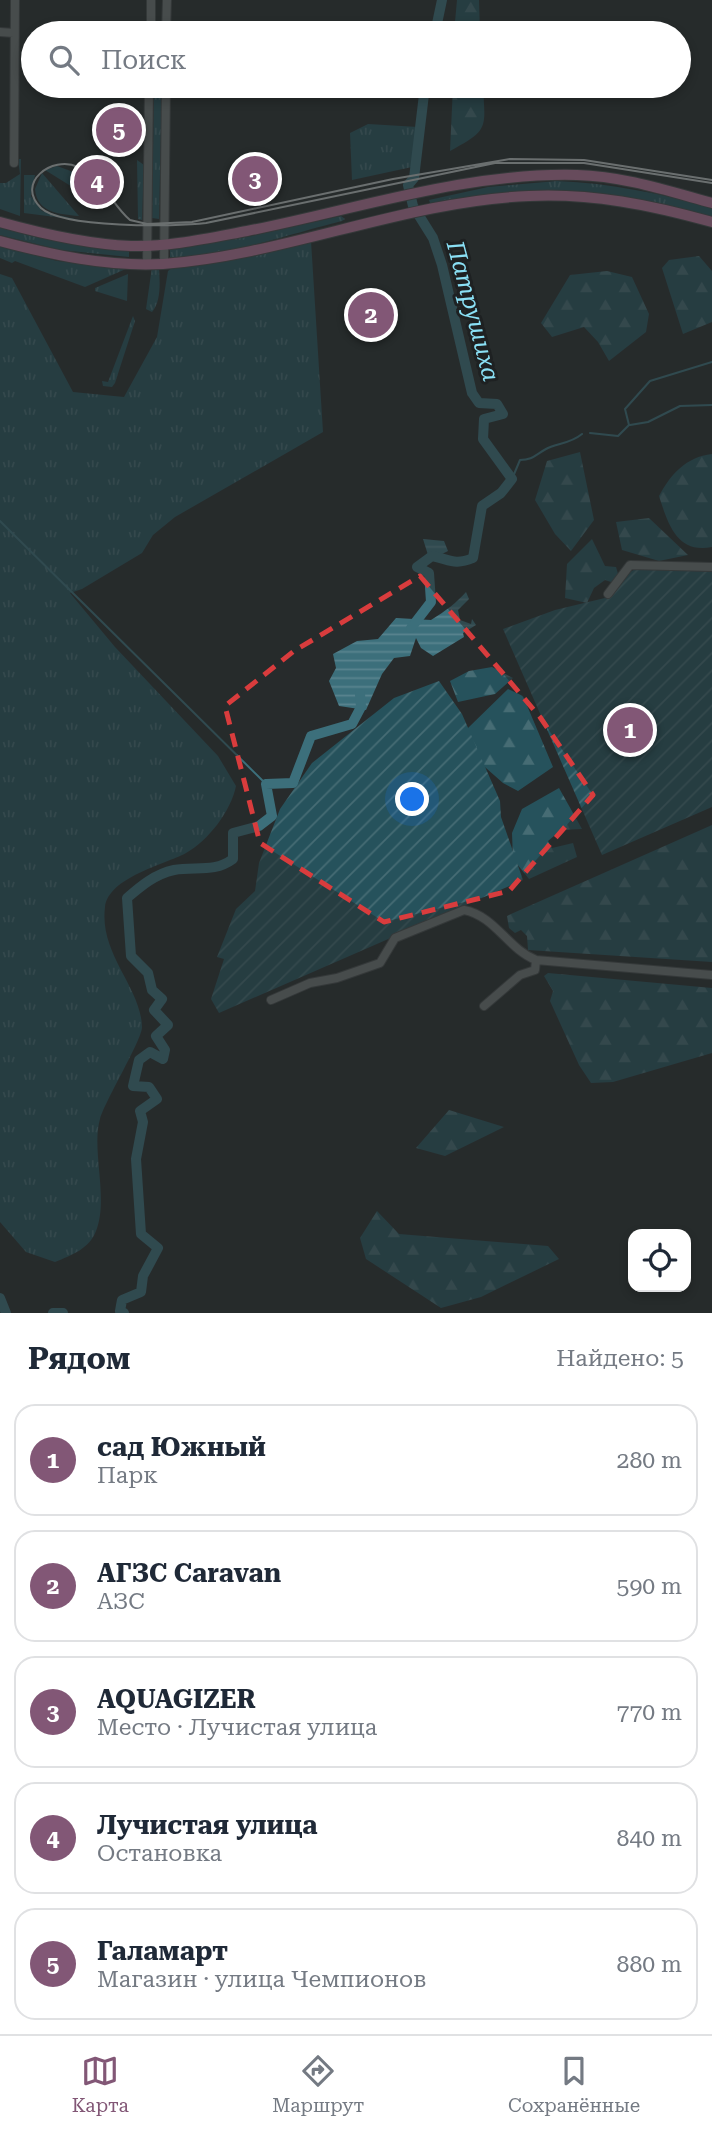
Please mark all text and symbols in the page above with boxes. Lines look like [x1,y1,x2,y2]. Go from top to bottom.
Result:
search box [21,21,691,98]
icon: search [45,41,83,79]
text: Поиск [101,45,187,75]
pin: 5 [96,104,142,156]
pin: 3 [232,153,278,205]
pin: 4 [74,156,120,208]
water label: Патрушиха [441,237,505,384]
pin: 2 [348,289,394,341]
pin: 1 [607,704,653,756]
your location [395,782,429,816]
map controls [628,1229,691,1292]
button: locate [628,1229,691,1292]
text: Рядом [28,1341,130,1376]
text: Найдено: 5 [556,1345,684,1372]
text: сад Южный [97,1432,266,1462]
text: 1 [47,1447,59,1474]
text: 280 m [617,1447,682,1474]
text: Парк [97,1462,158,1489]
text: АГЗС Caravan [97,1558,281,1588]
text: 2 [47,1573,59,1600]
text: 590 m [617,1573,682,1600]
text: АЗС [97,1588,145,1615]
text: AQUAGIZER [97,1684,256,1714]
text: 3 [47,1699,59,1726]
text: 770 m [617,1699,682,1726]
text: Место · Лучистая улица [97,1714,377,1741]
text: Лучистая улица [97,1810,317,1840]
text: 4 [47,1825,59,1852]
text: 840 m [617,1825,682,1852]
text: Остановка [97,1840,222,1867]
text: Галамарт [97,1936,228,1966]
text: 5 [47,1951,59,1978]
text: 880 m [617,1951,682,1978]
text: Магазин · улица Чемпионов [97,1966,426,1993]
tab: Карта [72,2052,129,2117]
tab: Маршрут [272,2052,364,2117]
tab: Сохранённые [508,2052,640,2117]

